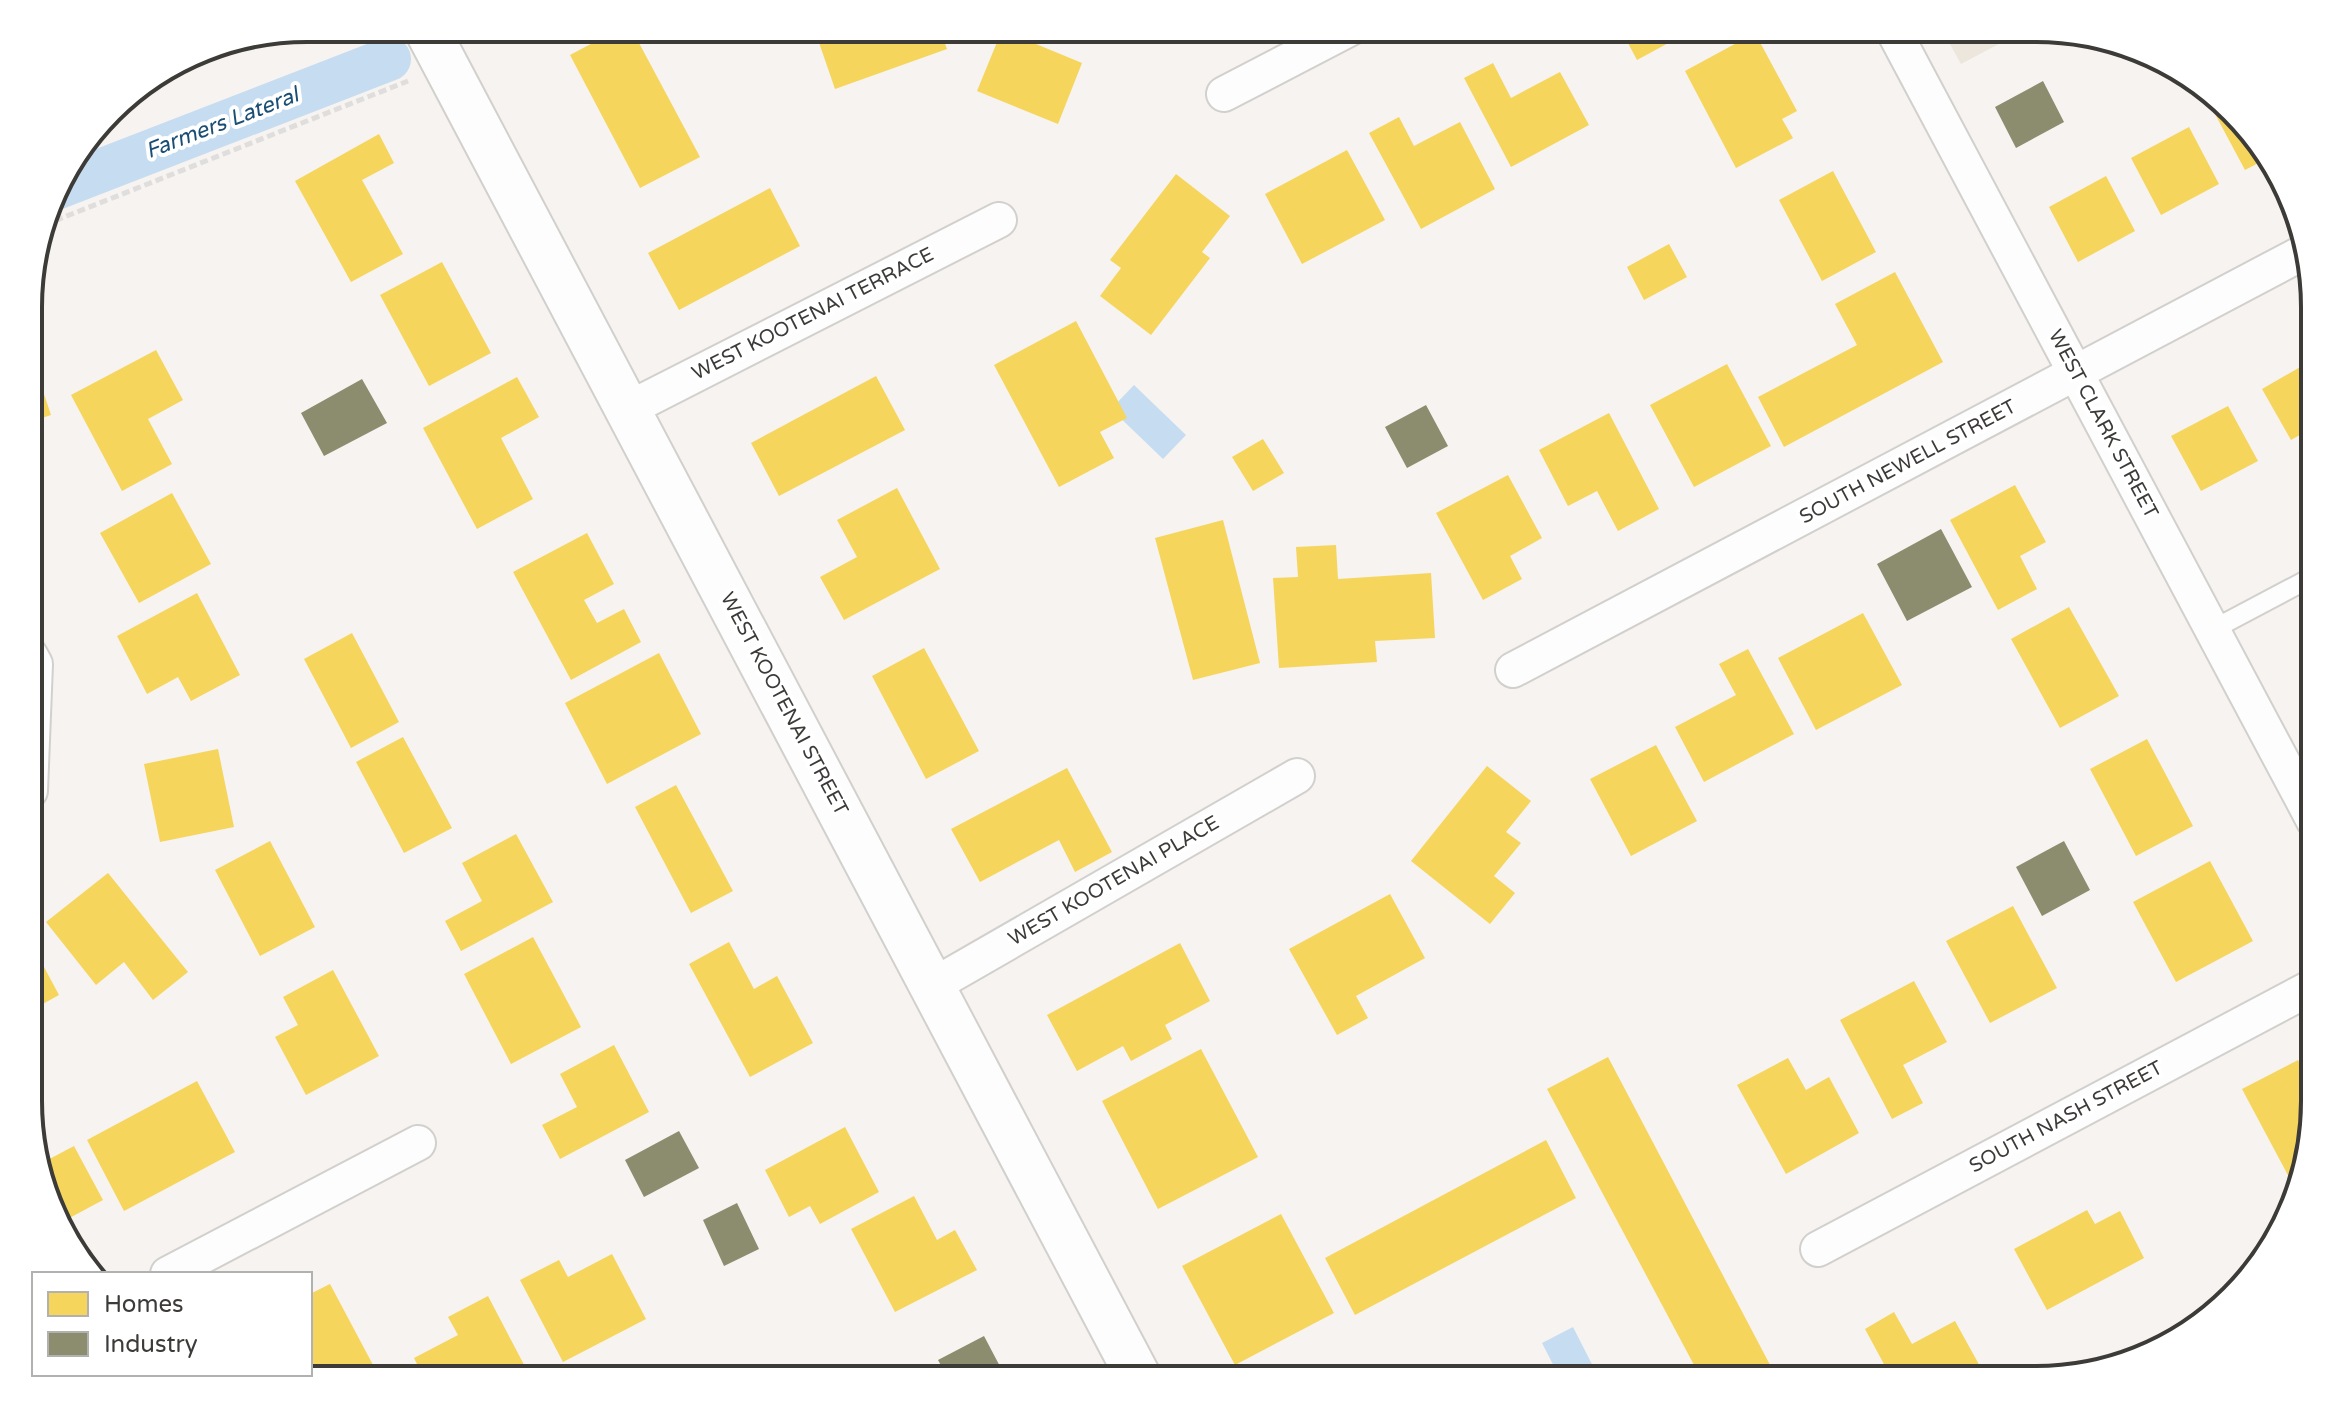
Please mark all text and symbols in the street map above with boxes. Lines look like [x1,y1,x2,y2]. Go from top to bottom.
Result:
water label: Farmers Lateral [142,81,304,164]
street label: WEST KOOTENAI TERRACE [688,242,938,386]
street label: WEST CLARK STREET [2043,325,2163,523]
street label: SOUTH NEWELL STREET [1796,395,2020,529]
street label: WEST KOOTENAI STREET [715,588,853,820]
street label: WEST KOOTENAI PLACE [1004,811,1224,951]
street label: SOUTH NASH STREET [1965,1056,2167,1178]
legend [32,1272,312,1376]
text: Homes [104,1290,184,1319]
text: Industry [104,1330,198,1359]

